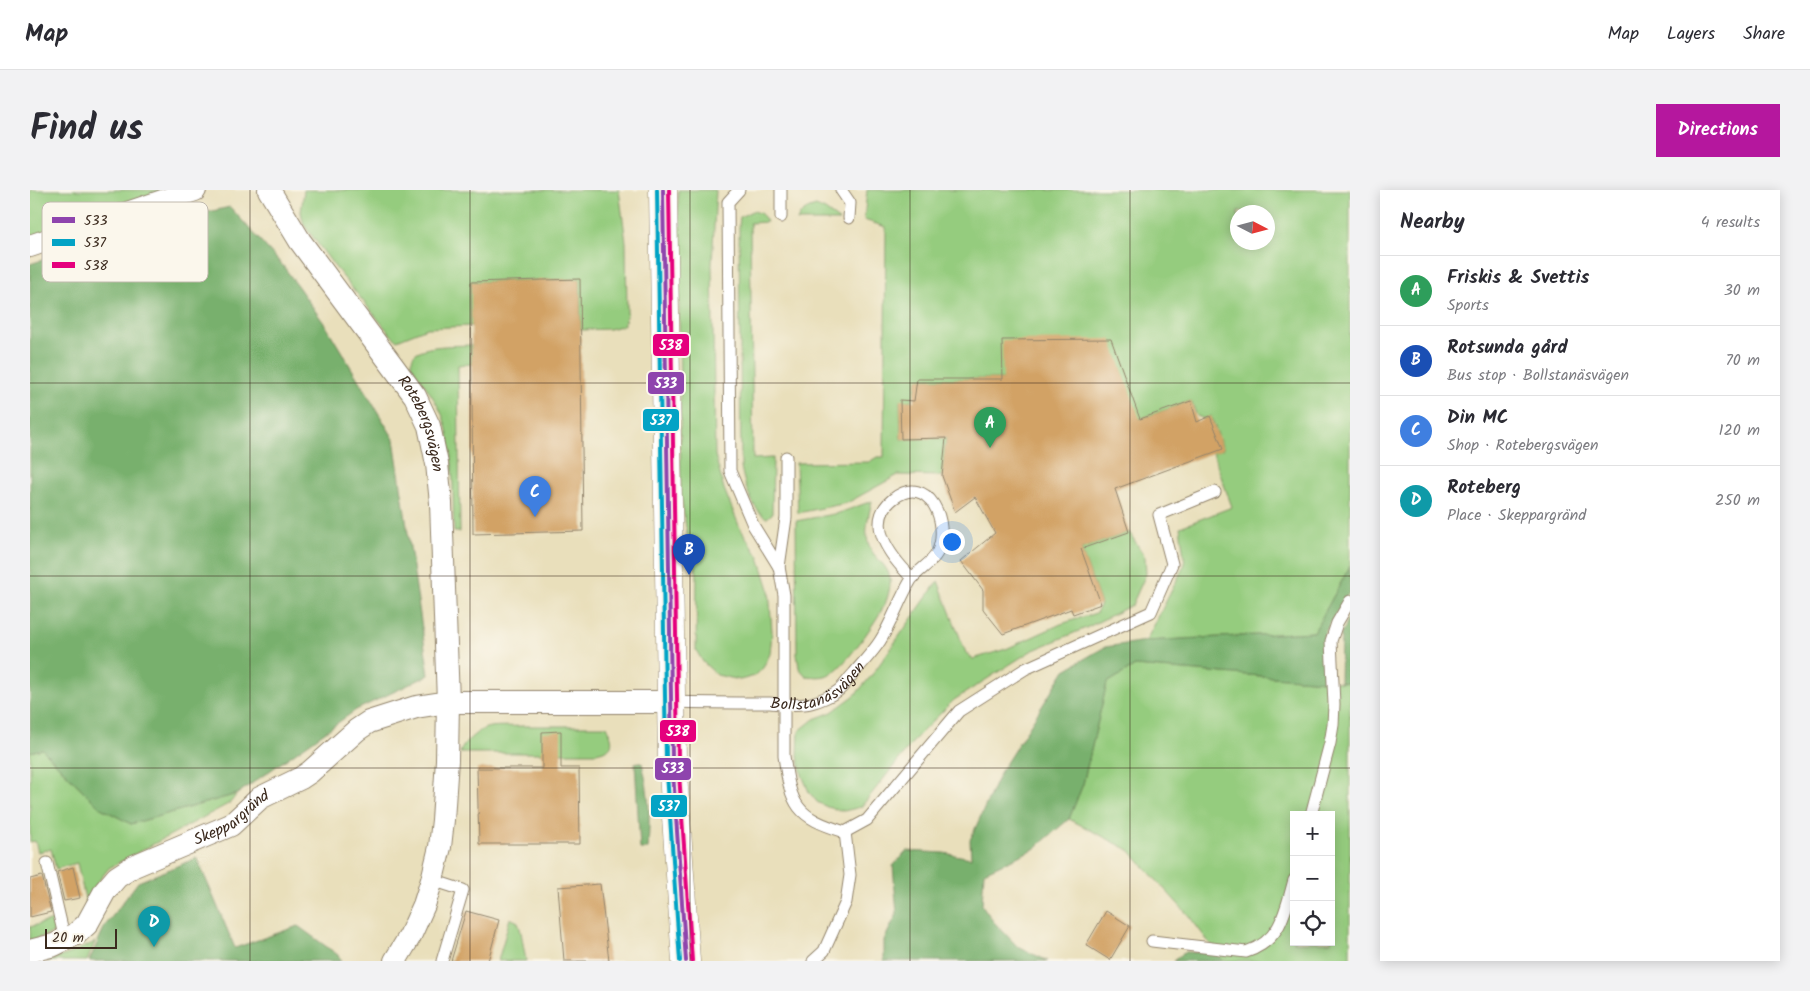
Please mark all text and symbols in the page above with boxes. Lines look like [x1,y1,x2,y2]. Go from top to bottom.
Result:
text: Map [25,15,68,54]
text: Map [1608,20,1639,49]
text: Layers [1667,20,1715,49]
text: Share [1743,20,1785,49]
text: Find us [30,102,143,158]
button: Directions [1656,104,1780,157]
legend [42,202,208,282]
north arrow [1230,205,1275,250]
text: Nearby [1400,206,1465,239]
text: 533 [84,210,108,232]
text: 4 results [1701,210,1760,235]
text: 537 [84,232,107,254]
text: 538 [84,255,109,277]
text: Friskis & Svettis [1447,263,1589,293]
text: A [1411,278,1421,303]
text: 30 m [1724,278,1760,303]
text: Sports [1447,293,1489,318]
line badge: 538 [652,333,690,357]
text: Rotsunda gård [1447,333,1568,363]
text: 538 [658,335,683,357]
text: B [1411,348,1421,373]
text: 70 m [1725,348,1760,373]
text: Bus stop · Bollstanäsvägen [1447,363,1629,388]
street label: Rotebergsvägen [391,370,450,473]
line badge: 533 [647,371,685,395]
text: 533 [654,373,678,395]
text: Din MC [1447,403,1509,433]
pin: A [974,407,1006,448]
line badge: 537 [642,408,680,432]
text: 537 [649,410,672,432]
text: C [1411,418,1421,443]
text: 120 m [1719,418,1760,443]
text: Shop · Rotebergsvägen [1447,433,1599,458]
text: Roteberg [1447,473,1521,503]
pin: C [519,476,551,517]
text: D [1411,488,1421,513]
text: 250 m [1715,488,1760,513]
text: Place · Skeppargränd [1447,503,1586,528]
your location [939,529,965,555]
pin: B [673,534,705,575]
street label: Bollstanäsvägen [769,656,871,717]
line badge: 538 [659,719,697,743]
text: 538 [665,721,690,743]
line badge: 533 [654,757,692,781]
text: 533 [661,758,685,780]
street label: Skeppargränd [189,782,274,852]
line badge: 537 [650,794,688,818]
text: 537 [657,796,680,818]
map controls [1290,811,1335,946]
button: + [1290,811,1335,856]
button: − [1290,856,1335,901]
button: locate [1290,901,1335,946]
pin: D [138,906,170,947]
scale bar [45,926,118,949]
text: 20 m [52,927,84,949]

